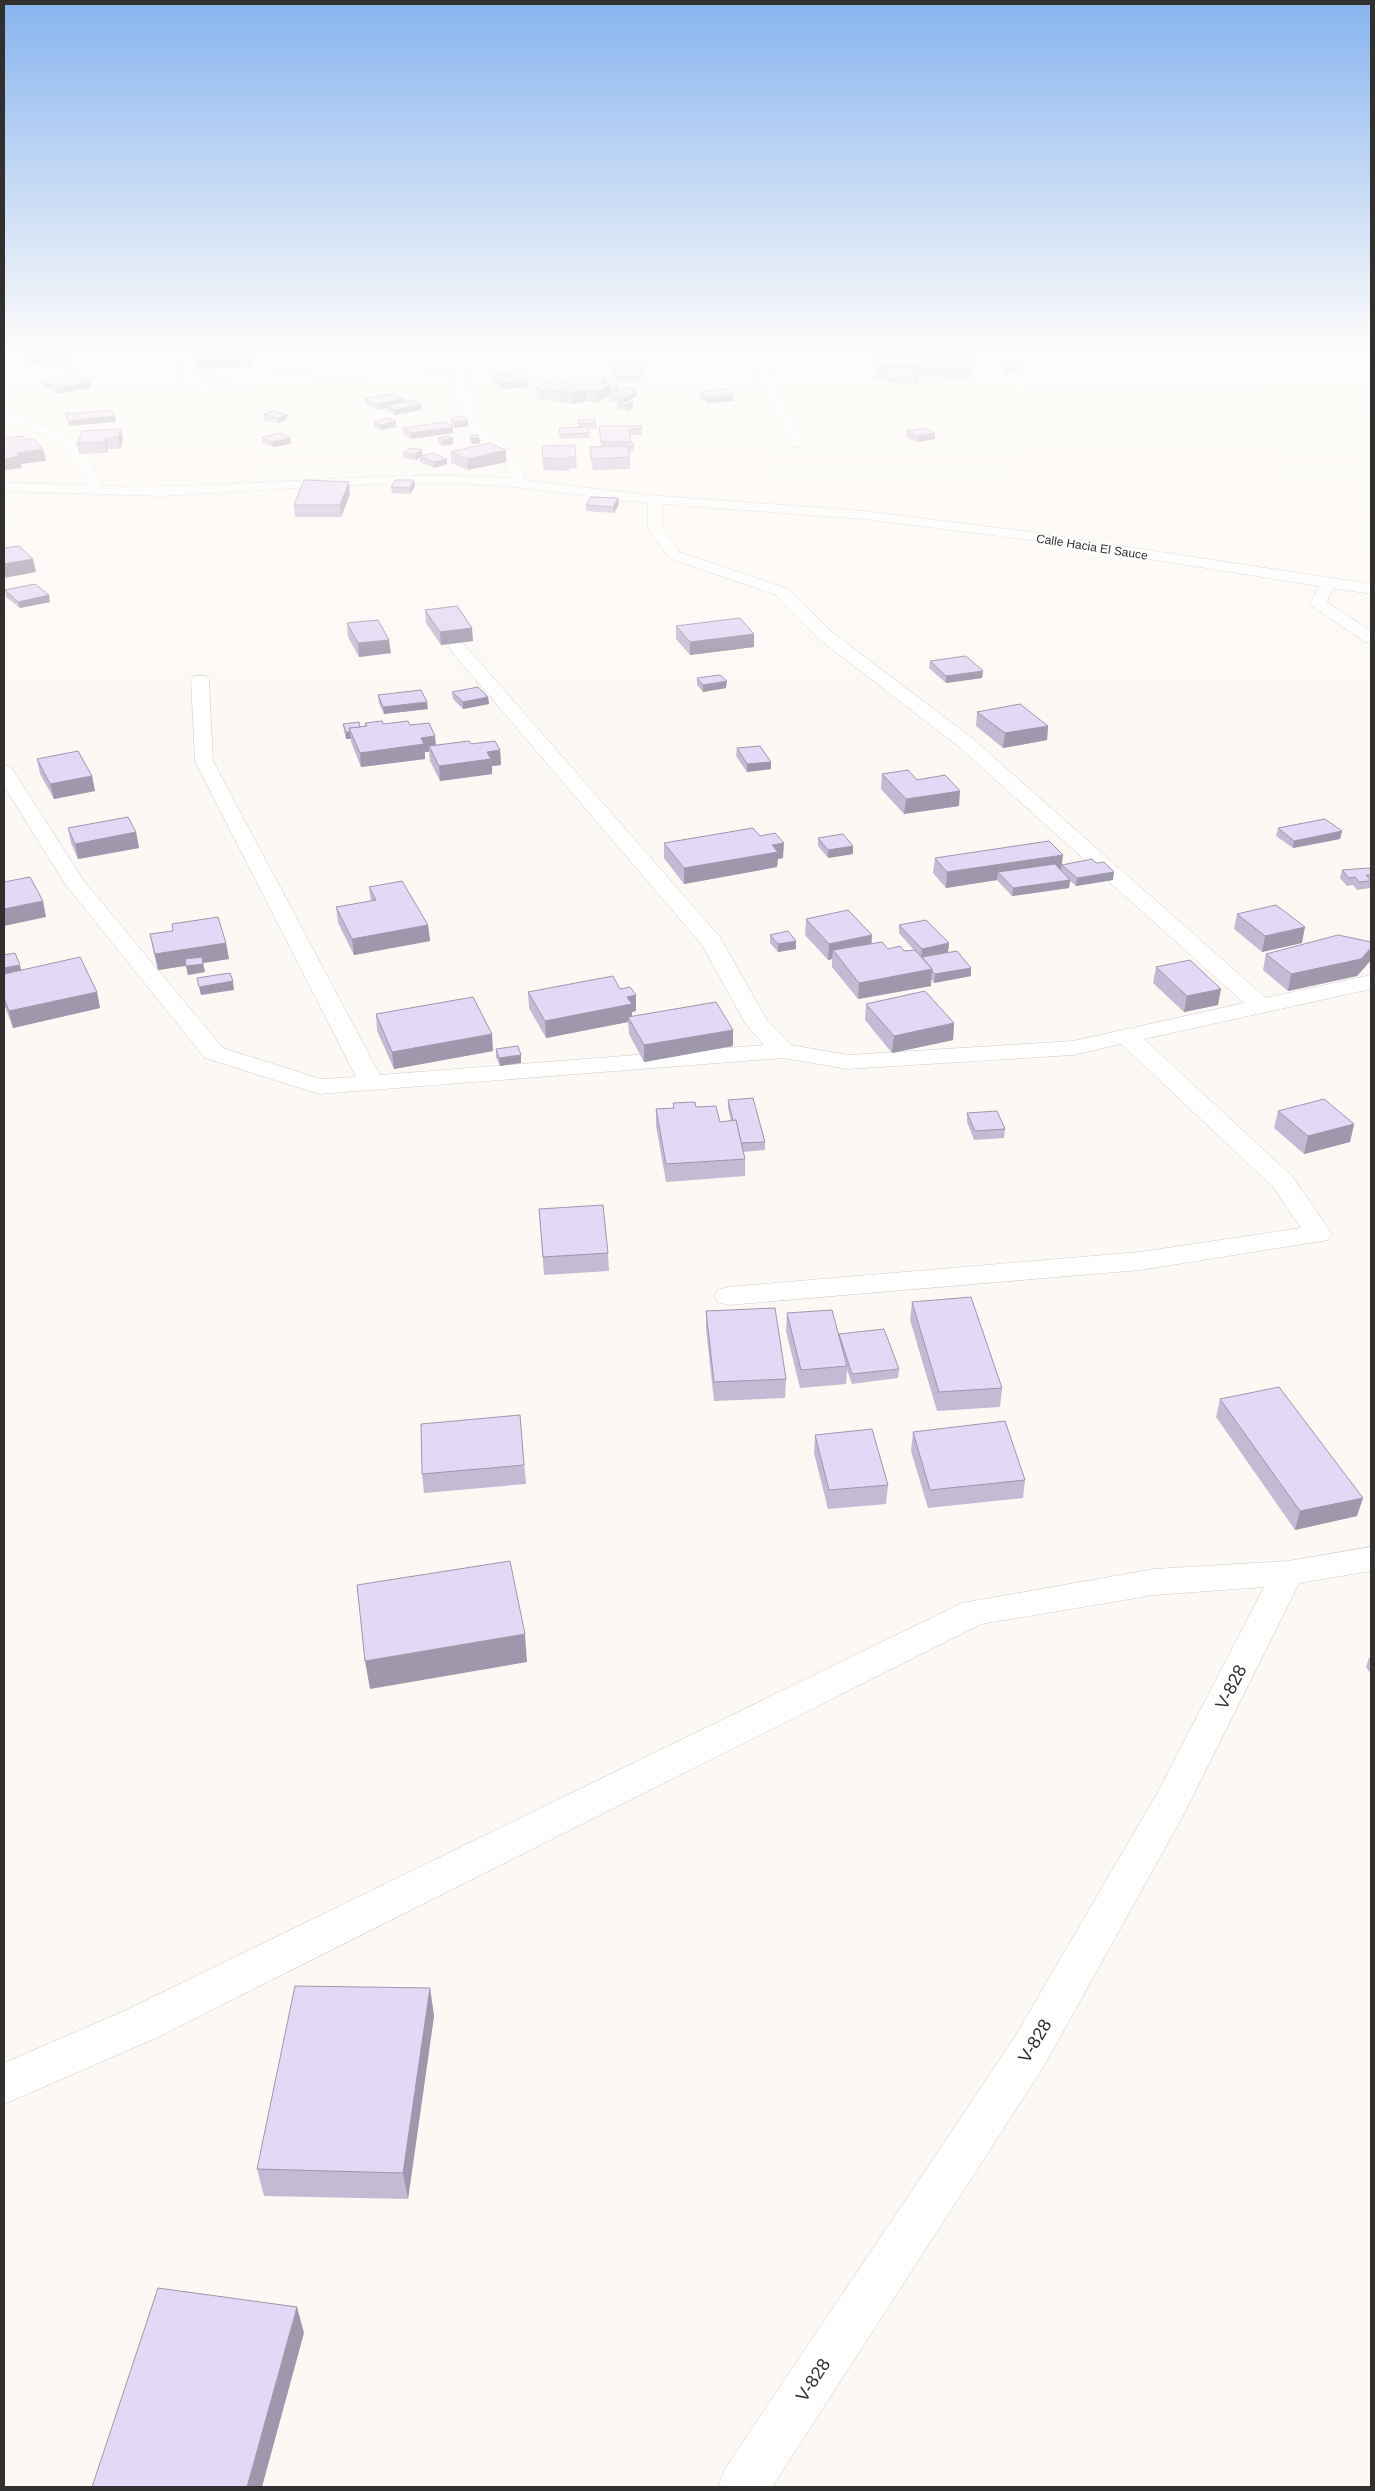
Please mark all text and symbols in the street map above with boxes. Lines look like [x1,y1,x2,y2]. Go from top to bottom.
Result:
street label: Calle Hacia El Sauce [1035,531,1149,563]
street label: V-828 [1211,1662,1251,1712]
street label: V-828 [1014,2016,1056,2066]
street label: V-828 [792,2355,834,2405]

